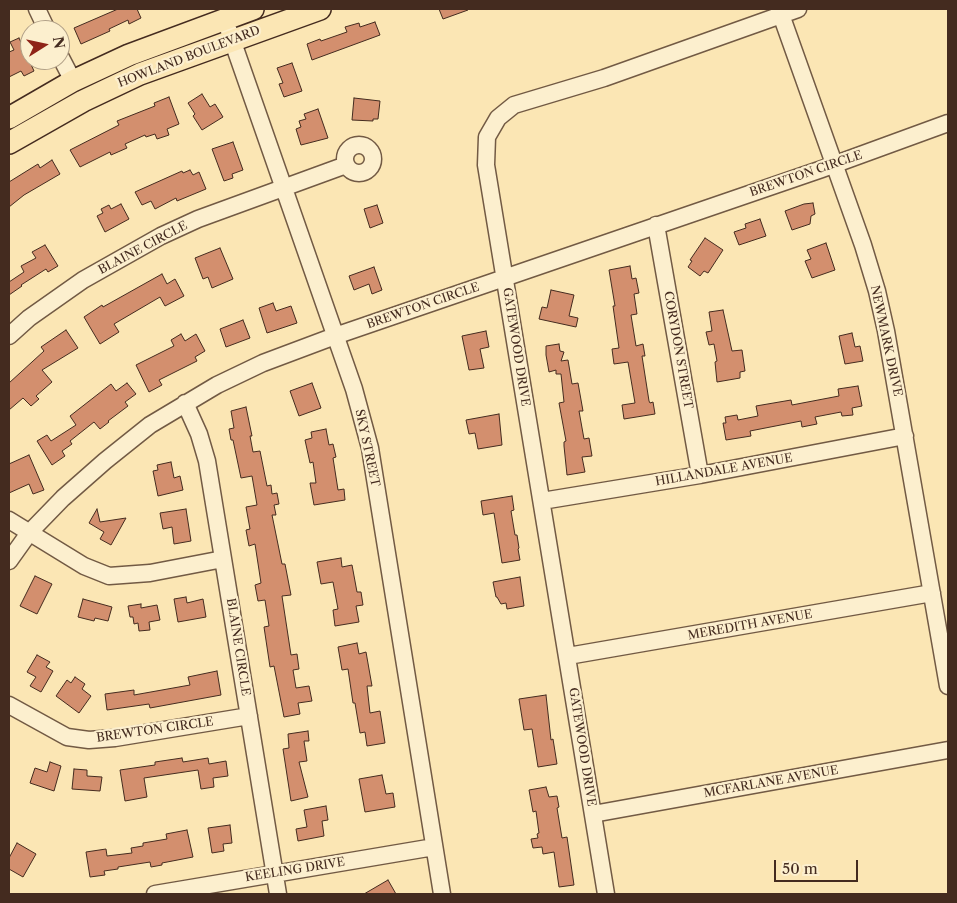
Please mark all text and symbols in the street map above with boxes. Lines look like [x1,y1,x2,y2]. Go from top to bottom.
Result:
north arrow [20,20,70,70]
street label: HOWLAND BOULEVARD [116,23,262,91]
text: N [49,35,69,50]
street label: BREWTON CIRCLE [748,148,864,200]
street label: BLAINE CIRCLE [96,218,190,278]
street label: BREWTON CIRCLE [365,280,481,332]
street label: NEWMARK DRIVE [867,284,905,398]
street label: GATEWOOD DRIVE [499,287,533,407]
street label: CORYDON STREET [661,290,695,410]
street label: SKY STREET [352,408,382,488]
street label: HILLANDALE AVENUE [654,451,794,489]
street label: BLAINE CIRCLE [223,597,253,697]
street label: MEREDITH AVENUE [687,607,813,643]
street label: GATEWOOD DRIVE [565,687,599,807]
street label: BREWTON CIRCLE [95,715,215,745]
street label: MCFARLANE AVENUE [703,763,839,801]
scale bar [777,850,861,882]
street label: KEELING DRIVE [244,855,346,885]
text: 50 m [782,859,818,878]

